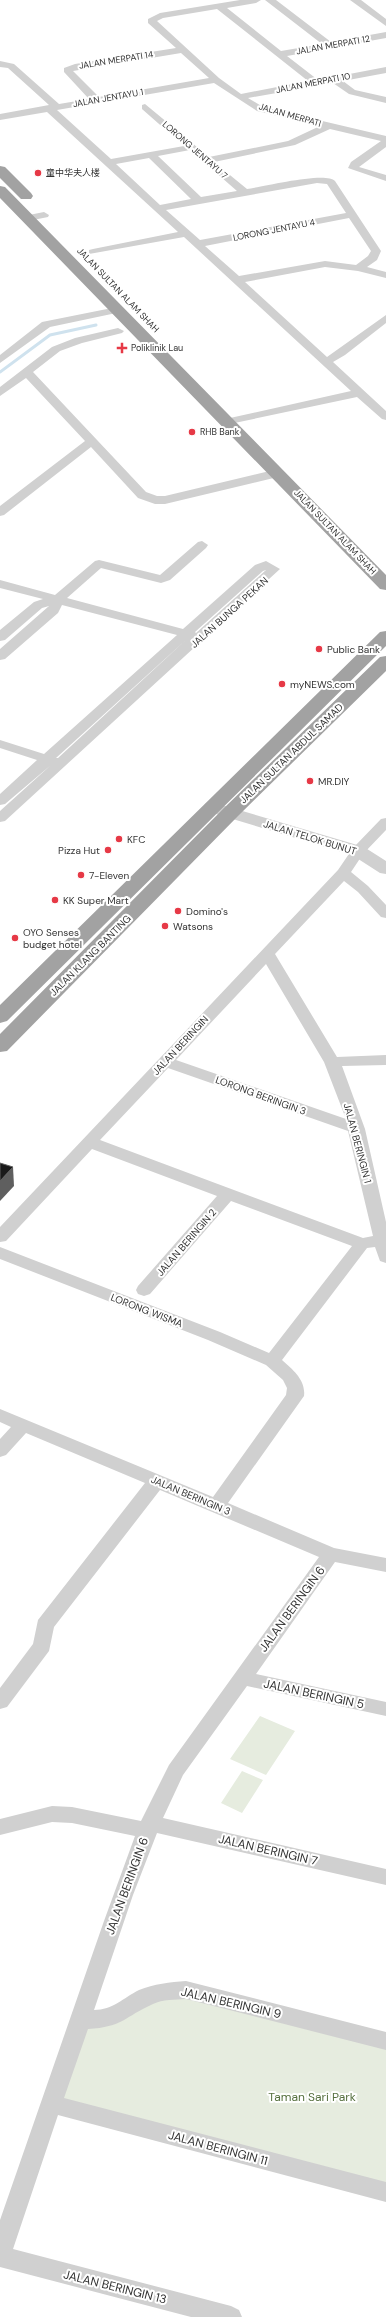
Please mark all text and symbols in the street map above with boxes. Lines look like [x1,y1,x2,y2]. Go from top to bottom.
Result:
street label: JALAN MERPATI 12 [295,33,371,57]
street label: JALAN MERPATI 14 [78,48,155,72]
street label: JALAN MERPATI 10 [275,70,351,96]
street label: JALAN JENTAYU 1 [72,86,144,110]
street label: JALAN MERPATI [257,100,323,130]
street label: LORONG JENTAYU 7 [160,118,230,182]
place label: 童中华夫人楼 [46,167,100,179]
marker: 童中华夫人楼 [33,168,43,178]
street label: LORONG JENTAYU 4 [232,216,317,244]
street label: JALAN SULTAN ALAM SHAH [74,245,162,335]
marker: Poliklinik Lau [116,342,128,354]
place label: Poliklinik Lau [131,342,183,354]
place label: RHB Bank [200,426,240,438]
marker: RHB Bank [187,427,197,437]
street label: JALAN SULTAN ALAM SHAH [291,487,379,577]
street label: JALAN BUNGA PEKAN [188,574,271,651]
place label: Public Bank [327,643,380,656]
marker: Public Bank [314,644,324,654]
place label: myNEWS.com [290,678,355,691]
marker: myNEWS.com [277,679,287,689]
street label: JALAN SULTAN ABDUL SAMAD [237,700,346,806]
place label: MR.DIY [318,775,350,788]
marker: MR.DIY [305,776,315,786]
street label: JALAN TELOK BUNUT [262,817,358,858]
place label: KFC [127,833,145,846]
marker: KFC [114,834,124,844]
place label: Pizza Hut [58,844,100,857]
marker: Pizza Hut [103,845,113,855]
place label: 7-Eleven [89,869,129,882]
marker: 7-Eleven [76,870,86,880]
place label: KK Super Mart [63,894,129,907]
marker: KK Super Mart [50,895,60,905]
place label: Domino's [186,905,228,918]
marker: Domino's [173,906,183,916]
street label: JALAN KLANG BANTING [47,912,134,999]
place label: Watsons [173,920,213,933]
marker: Watsons [160,921,170,931]
place label: OYO Senses budget hotel [23,926,82,951]
marker: OYO Senses budget hotel [10,933,20,943]
street label: JALAN BERINGIN [150,1013,211,1078]
street label: LORONG BERINGIN 3 [214,1073,308,1118]
street label: JALAN BERINGIN 1 [341,1102,374,1185]
street label: JALAN BERINGIN 2 [154,1206,219,1279]
street label: LORONG WISMA [109,1291,185,1330]
street label: JALAN BERINGIN 3 [149,1473,233,1518]
street label: JALAN BERINGIN 6 [255,1563,329,1655]
street label: JALAN BERINGIN 5 [262,1676,366,1712]
street label: JALAN BERINGIN 7 [217,1831,319,1869]
street label: JALAN BERINGIN 6 [102,1835,152,1937]
street label: JALAN BERINGIN 9 [179,1984,283,2022]
park label: Taman Sari Park [268,2089,356,2105]
street label: JALAN BERINGIN 11 [166,2127,270,2169]
street label: JALAN BERINGIN 13 [62,2266,168,2308]

